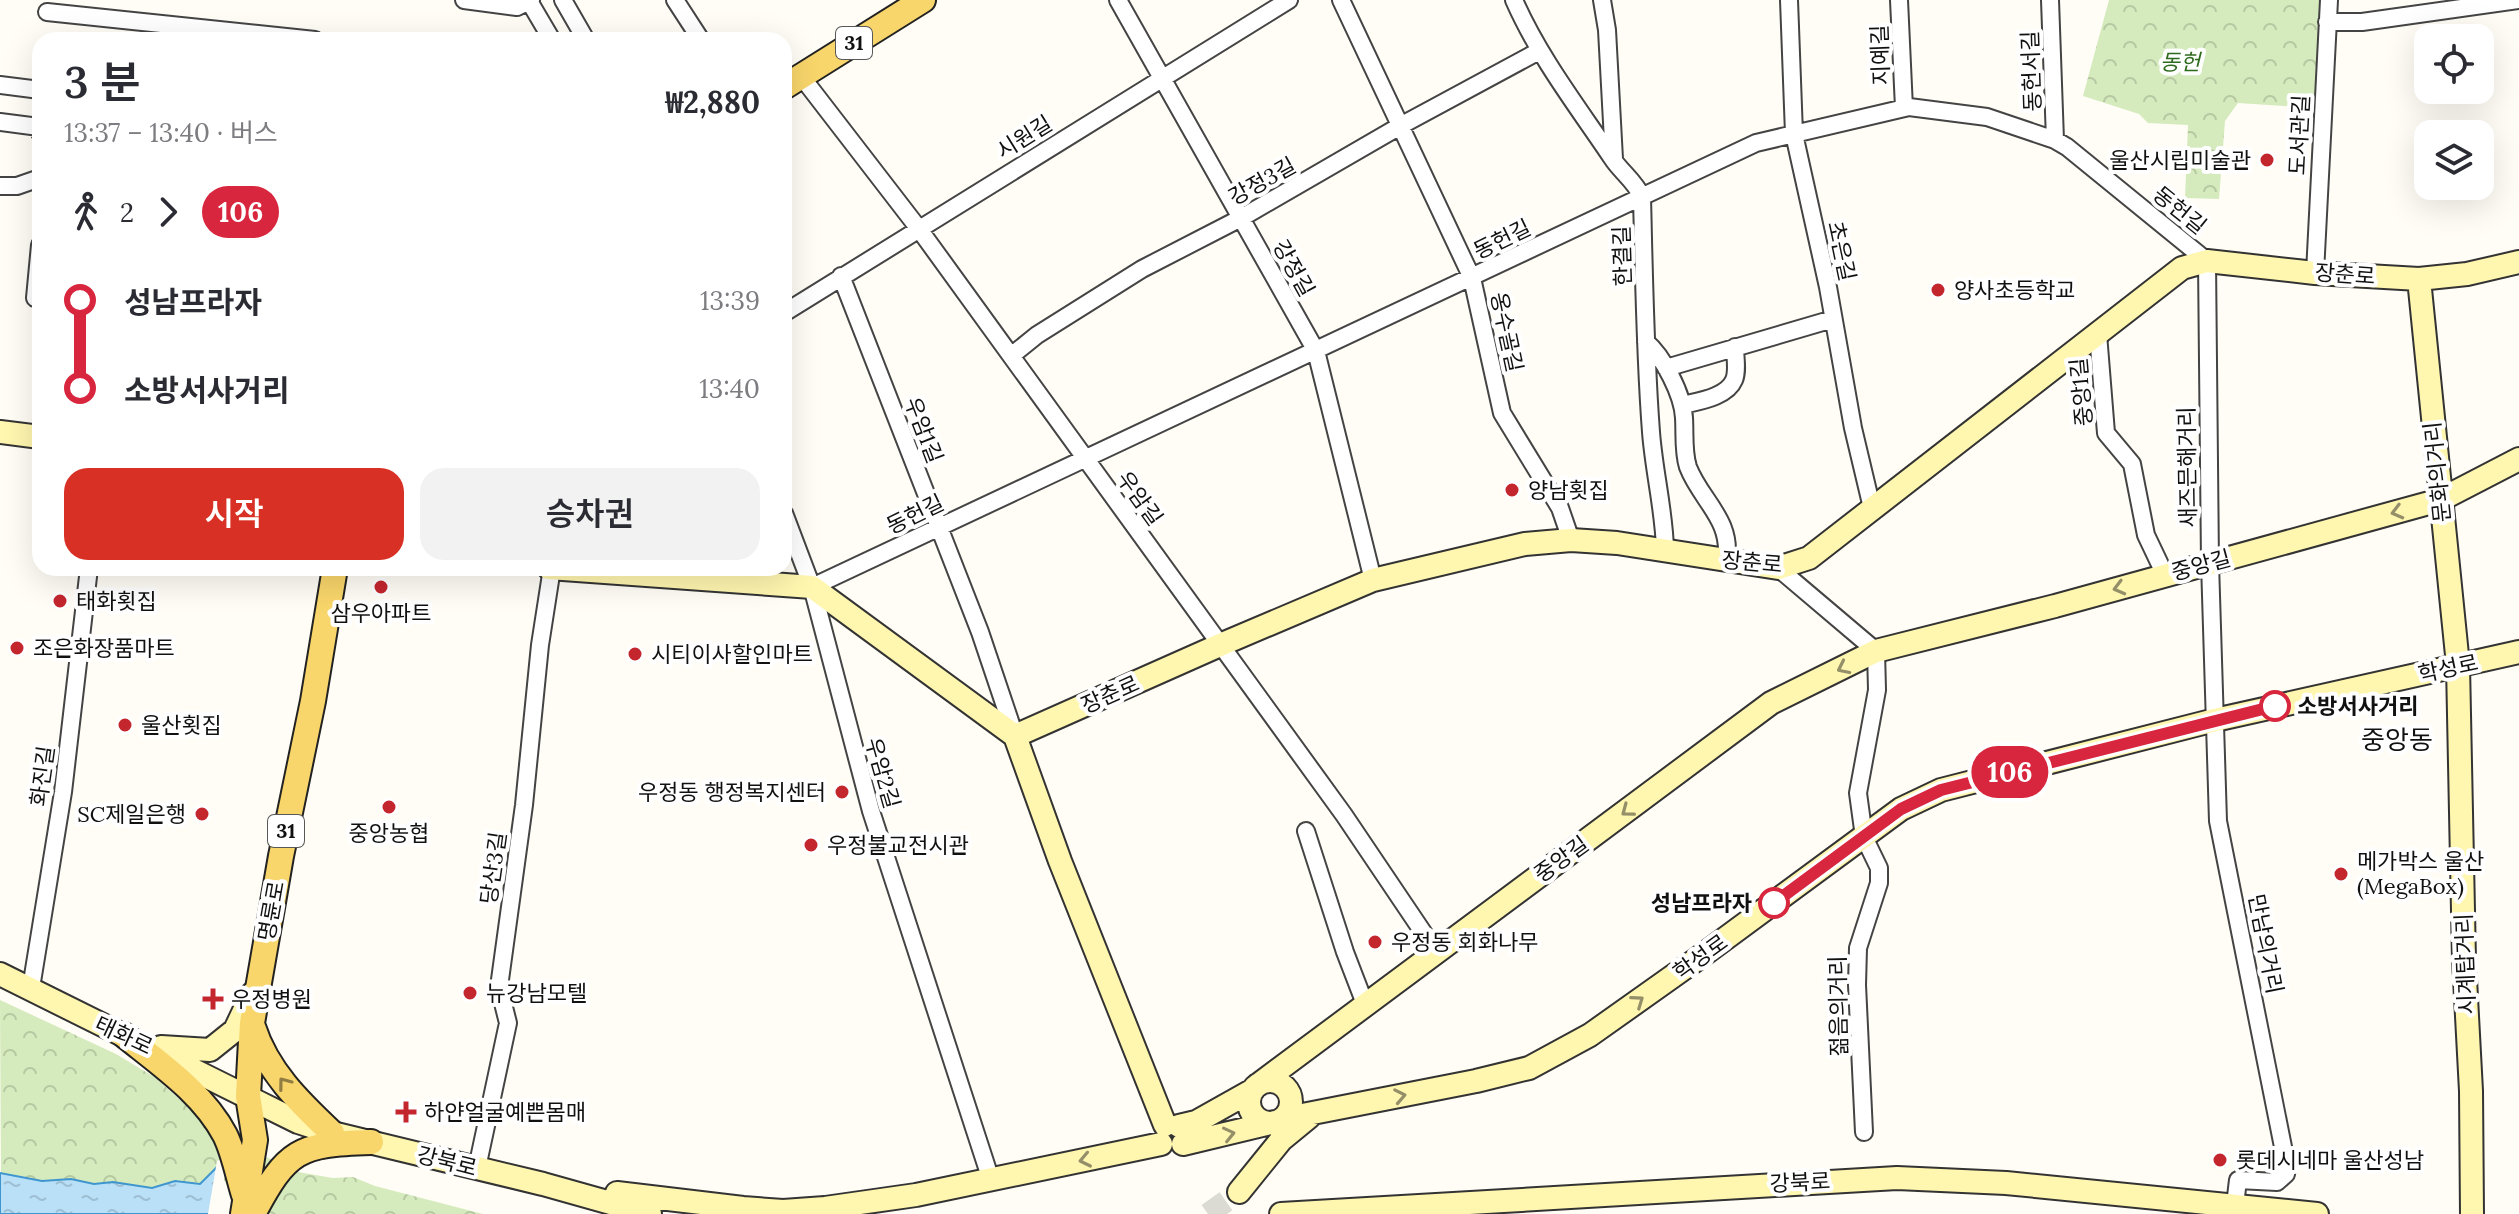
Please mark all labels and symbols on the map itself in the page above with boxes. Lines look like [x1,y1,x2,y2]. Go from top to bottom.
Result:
street label: 지예길 [1865,24,1895,86]
road number: 31 [836,27,872,59]
street label: 동헌서길 [2016,30,2046,112]
park label: 동헌 [2160,48,2203,76]
street label: 도서관길 [2283,94,2315,176]
street label: 시원길 [991,109,1057,165]
place label: 울산시립미술관 [2109,146,2251,174]
street label: 강정3길 [1223,151,1301,211]
marker: 울산시립미술관 [2258,151,2276,169]
street label: 동헌길 [2148,180,2212,240]
street label: 동헌길 [1469,213,1535,265]
street label: 초은길 [1822,218,1862,284]
street label: 한결길 [1607,225,1637,287]
street label: 강정길 [1267,235,1321,301]
street label: 장춘로 [2314,258,2376,290]
place label: 양사초등학교 [1954,276,2075,304]
marker: 양사초등학교 [1929,281,1947,299]
street label: 옹수골길 [1485,289,1529,375]
street label: 중앙1길 [2064,357,2098,427]
street label: 우암1길 [899,393,949,467]
street label: 새즈믄해거리 [2172,406,2202,528]
street label: 문화의거리 [2418,420,2456,524]
street label: 우암길 [1111,465,1169,531]
place label: 양남횟집 [1528,476,1609,504]
marker: 양남횟집 [1503,481,1521,499]
street label: 동헌길 [882,488,948,540]
one-way arrow [2390,503,2404,520]
street label: 중앙길 [2168,544,2234,586]
street label: 장춘로 [1721,545,1783,579]
marker: 삼우아파트 [372,578,390,596]
one-way arrow [2112,579,2126,595]
place label: 태화횟집 [76,587,157,615]
marker: 태화횟집 [51,592,69,610]
place label: 삼우아파트 [330,599,432,627]
place label: 조은화장품마트 [33,634,175,662]
marker: 조은화장품마트 [8,639,26,657]
place label: 시티이사할인마트 [651,640,813,668]
marker: 시티이사할인마트 [626,645,644,663]
street label: 학성로 [2415,648,2481,688]
one-way arrow [1836,658,1851,673]
street label: 장춘로 [1077,669,1143,719]
marker: 소방서사거리 [2260,691,2290,721]
place label: 소방서사거리 [2297,692,2418,720]
place label: 울산횟집 [141,711,222,739]
marker: 울산횟집 [116,716,134,734]
district label: 중앙동 [2361,723,2433,756]
street label: 우암2길 [860,734,906,812]
street label: 화진길 [24,744,60,808]
line badge: 106 [1964,746,2056,798]
place label: 우정동 행정복지센터 [638,778,826,806]
marker: 우정동 행정복지센터 [833,783,851,801]
marker: 중앙농협 [380,798,398,816]
place label: SC제일은행 [77,800,186,828]
one-way arrow [1621,801,1636,815]
marker: SC제일은행 [193,805,211,823]
road number: 31 [268,815,304,847]
place label: 중앙농협 [349,819,429,847]
street label: 당산3길 [474,830,512,906]
street label: 중앙길 [1528,830,1594,888]
place label: 우정불교전시관 [827,831,969,859]
marker: 우정불교전시관 [802,836,820,854]
place label: 메가박스 울산 (MegaBox) [2357,847,2484,900]
marker: 메가박스 울산 (MegaBox) [2332,865,2350,883]
street label: 명륜로 [252,879,290,943]
marker: 성남프라자 [1759,888,1789,918]
place label: 성남프라자 [1651,889,1752,917]
street label: 만남의거리 [2243,892,2289,996]
street label: 시계탑거리 [2449,913,2481,1015]
place label: 우정동 회화나무 [1391,928,1538,956]
street label: 학성로 [1667,928,1733,986]
marker: 우정동 회화나무 [1366,933,1384,951]
street label: 젊음의거리 [1823,955,1853,1057]
place label: 뉴강남모텔 [486,979,587,1007]
marker: 뉴강남모텔 [461,984,479,1002]
place label: 우정병원 [231,985,312,1013]
marker: 우정병원 [202,988,224,1010]
one-way arrow [1630,996,1644,1011]
street label: 태화로 [91,1009,157,1061]
one-way arrow [280,1077,294,1092]
one-way arrow [1393,1088,1407,1105]
place label: 하얀얼굴예쁜몸매 [424,1098,586,1126]
marker: 하얀얼굴예쁜몸매 [395,1101,417,1123]
one-way arrow [1222,1126,1236,1143]
street label: 강북로 [414,1140,480,1182]
place label: 롯데시네마 울산성남 [2236,1146,2424,1174]
one-way arrow [1078,1151,1092,1168]
marker: 롯데시네마 울산성남 [2211,1151,2229,1169]
street label: 강북로 [1769,1166,1831,1198]

